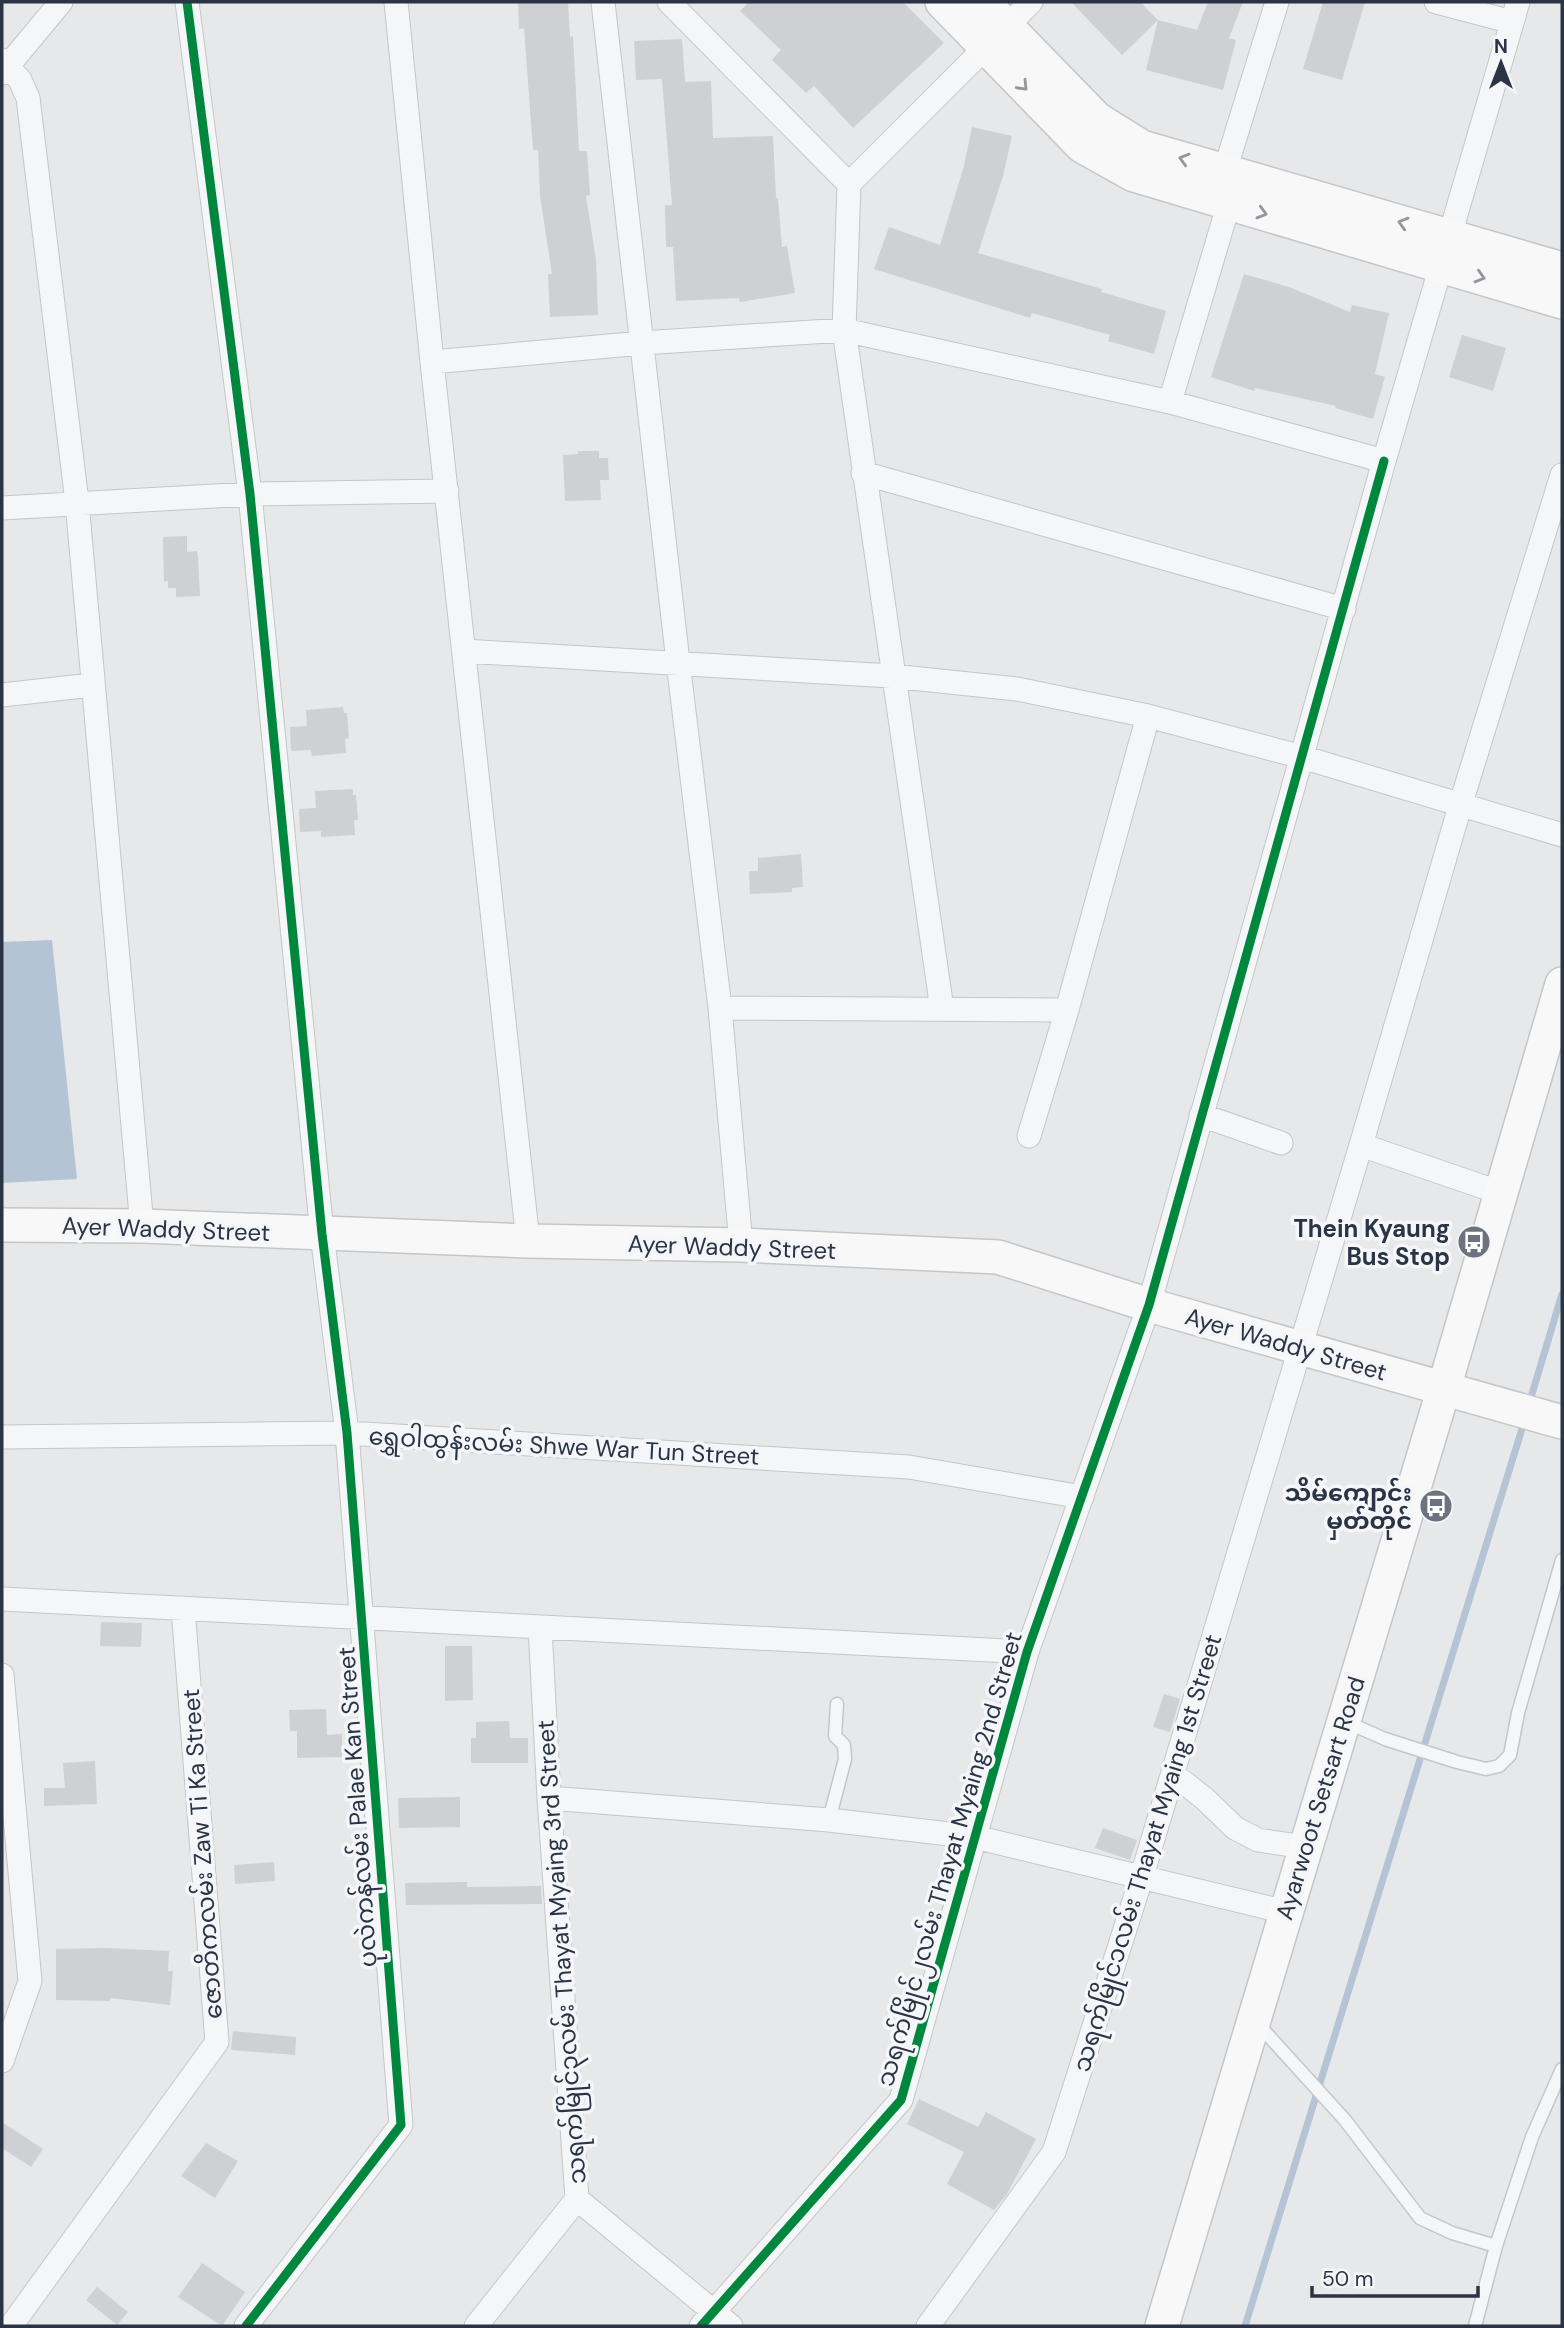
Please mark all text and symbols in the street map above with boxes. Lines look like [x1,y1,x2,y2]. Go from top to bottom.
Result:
north arrow [1466,28,1536,98]
text: N [1494,34,1508,59]
one-way arrow [1015,78,1028,91]
one-way arrow [1179,152,1191,167]
one-way arrow [1256,205,1268,219]
one-way arrow [1397,216,1409,231]
one-way arrow [1473,269,1486,283]
street label: Ayer Waddy Street [61,1210,271,1248]
place label: Thein Kyaung Bus Stop [1293,1213,1450,1272]
bus stop icon: Thein Kyaung Bus Stop [1455,1223,1493,1261]
street label: Ayer Waddy Street [627,1228,837,1266]
street label: Ayer Waddy Street [1181,1300,1391,1388]
street label: ရွှေဝါထွန်းလမ်း Shwe War Tun Street [368,1420,760,1476]
place label: သိမ်ကျောင်း မှတ်တိုင် [1284,1477,1412,1540]
bus stop icon: သိမ်ကျောင်း မှတ်တိုင် [1417,1487,1455,1525]
street label: သရက်မြိုင်၂လမ်း Thayat Myaing 2nd Street [869,1628,1033,2091]
street label: သရက်မြိုင်၁လမ်း Thayat Myaing 1st Street [1066,1630,1232,2077]
street label: ပုလဲကန်လမ်း Palae Kan Street [330,1645,388,1968]
street label: Ayarwoot Setsart Road [1268,1673,1372,1923]
street label: ဇောတိကလမ်း Zaw Ti Ka Street [175,1688,229,2020]
street label: သရက်မြိုင်၃လမ်း Thayat Myaing 3rd Street [529,1719,597,2185]
scale bar [1312,2254,1478,2298]
text: 50 m [1322,2265,1373,2293]

